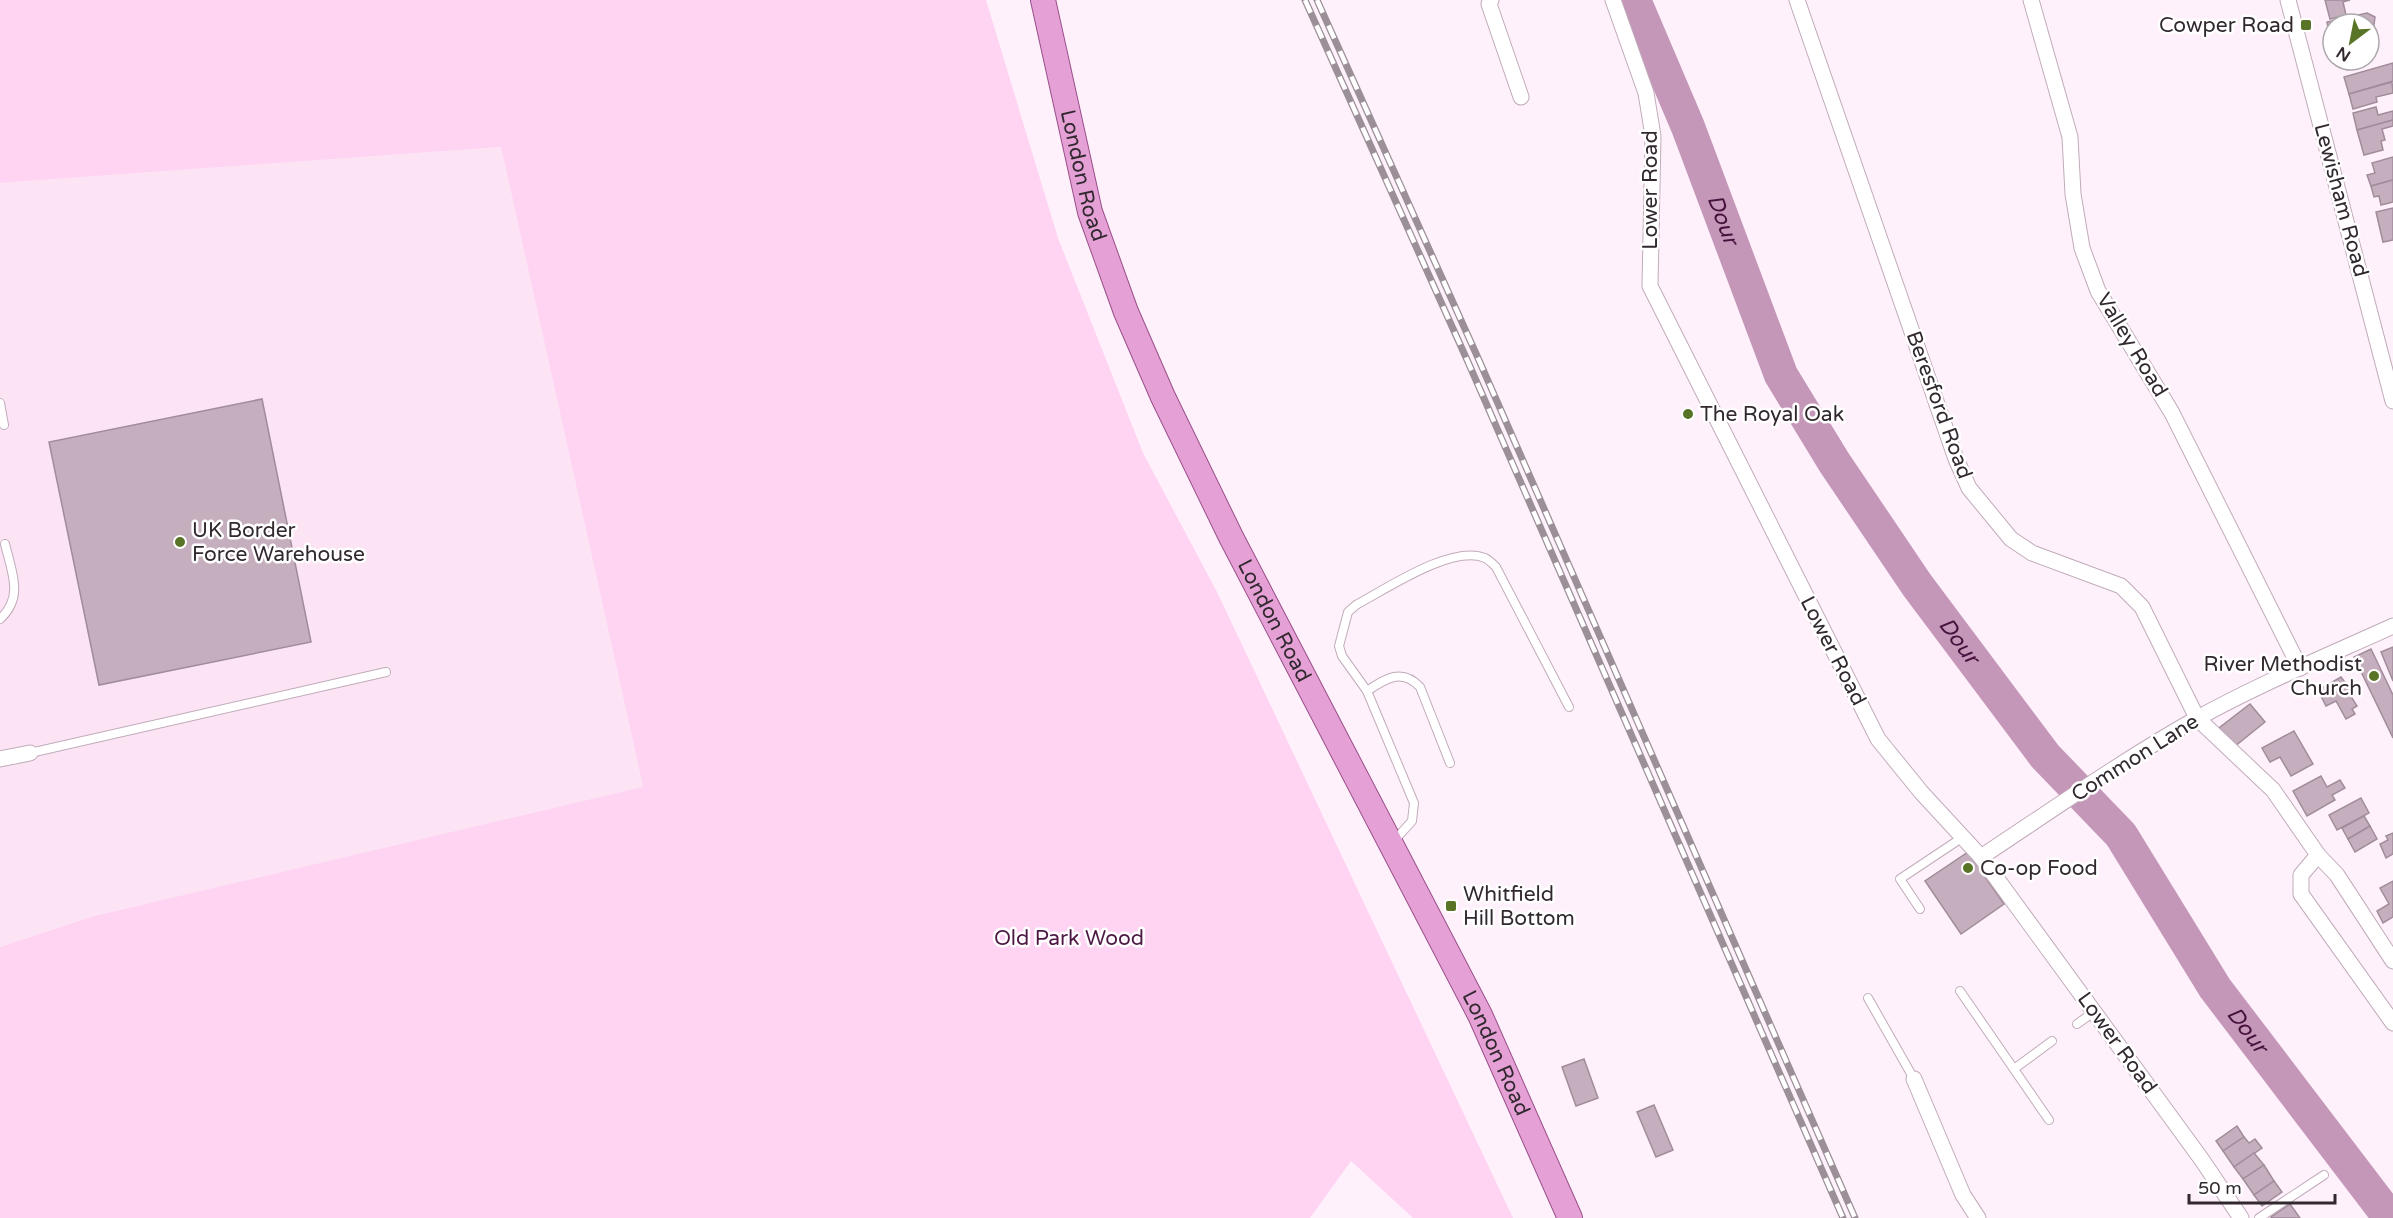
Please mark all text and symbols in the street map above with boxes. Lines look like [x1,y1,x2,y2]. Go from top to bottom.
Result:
north arrow [2321,12,2381,72]
place label: Cowper Road [2159,13,2294,38]
marker: Cowper Road [2299,18,2313,32]
text: N [2333,42,2354,66]
street label: London Road [1055,107,1112,245]
street label: Lewisham Road [2308,120,2374,280]
street label: Lower Road [1638,130,1663,250]
water label: Dour [1702,191,1745,251]
street label: Valley Road [2091,288,2173,402]
street label: Beresford Road [1901,328,1977,482]
place label: The Royal Oak [1700,402,1844,427]
marker: The Royal Oak [1681,407,1695,421]
place label: UK Border Force Warehouse [192,518,365,567]
marker: UK Border Force Warehouse [173,535,187,549]
street label: London Road [1232,555,1317,686]
street label: Lower Road [1795,592,1871,710]
water label: Dour [1933,613,1986,671]
place label: River Methodist Church [2203,652,2362,701]
marker: River Methodist Church [2367,669,2381,683]
street label: Common Lane [2067,709,2203,807]
place label: Co-op Food [1980,856,2098,881]
marker: Co-op Food [1961,861,1975,875]
place label: Whitfield Hill Bottom [1463,882,1575,931]
marker: Whitfield Hill Bottom [1444,899,1458,913]
park label: Old Park Wood [994,926,1144,951]
street label: London Road [1457,986,1535,1119]
street label: Lower Road [2072,987,2162,1099]
water label: Dour [2221,1002,2275,1061]
scale bar [2189,1167,2334,1205]
text: 50 m [2198,1177,2242,1199]

